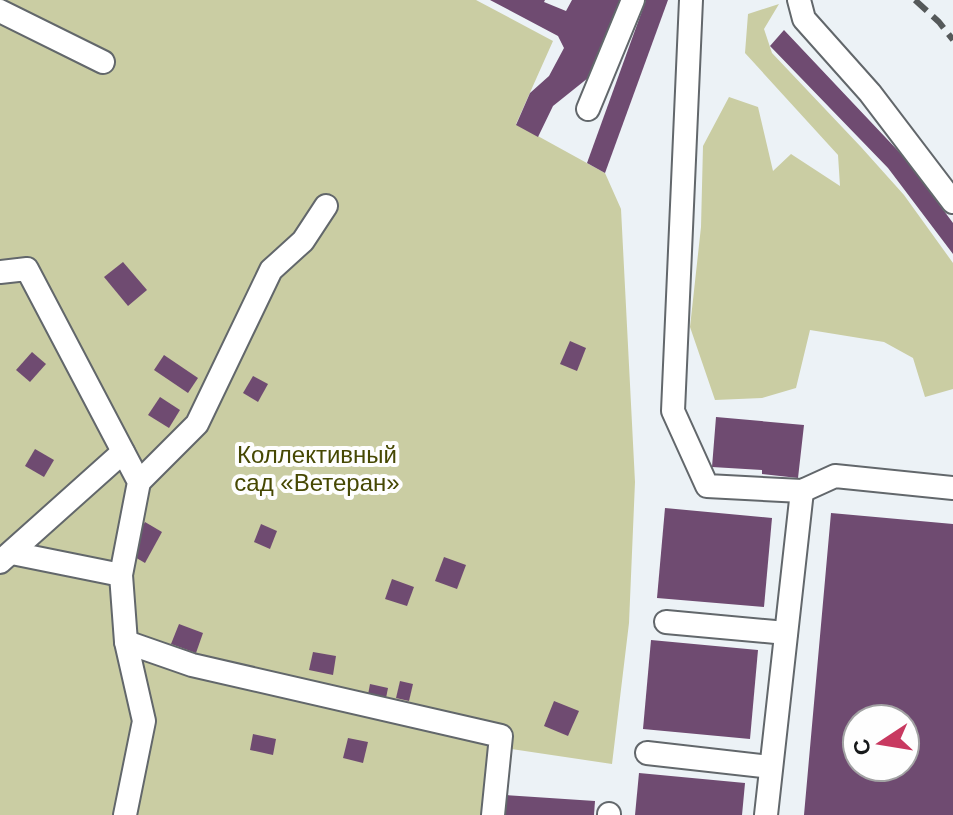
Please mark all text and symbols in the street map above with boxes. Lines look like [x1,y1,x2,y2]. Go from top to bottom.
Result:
park label: Коллективный сад «Ветеран» [234,441,400,496]
north arrow [841,703,921,783]
text: С [848,737,876,757]

